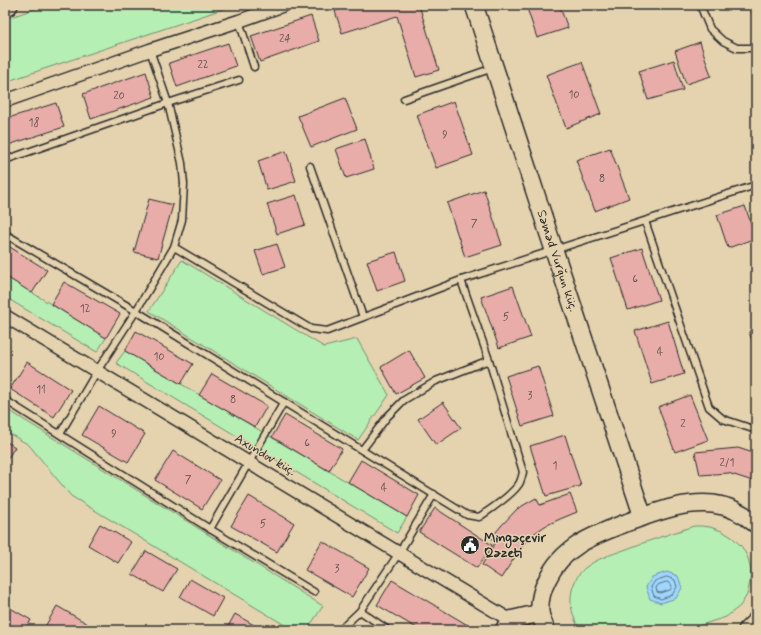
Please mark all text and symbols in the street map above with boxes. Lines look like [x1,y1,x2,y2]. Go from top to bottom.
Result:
house number: 24 [279,32,291,46]
house number: 22 [197,58,209,72]
house number: 10 [568,88,580,102]
house number: 20 [113,89,125,103]
house number: 18 [29,116,39,130]
house number: 9 [442,128,448,142]
house number: 8 [599,172,605,186]
street label: Səməd Vurğun küç. [533,208,582,314]
house number: 7 [471,217,478,231]
house number: 6 [632,272,638,286]
house number: 12 [80,302,91,316]
house number: 5 [503,310,510,324]
house number: 4 [657,345,664,359]
house number: 10 [153,350,165,364]
house number: 11 [36,383,46,397]
house number: 3 [528,389,533,403]
house number: 8 [230,393,236,407]
house number: 2 [680,417,686,431]
house number: 9 [111,427,117,441]
street label: Axundov küç. [231,430,299,480]
house number: 6 [304,436,310,450]
house number: 2/1 [719,456,735,470]
house number: 1 [553,459,558,473]
house number: 7 [185,473,192,487]
house number: 4 [381,481,388,495]
house number: 5 [260,517,267,531]
place label: Mingəçevir Qəzeti [484,530,546,562]
public building icon: Mingəçevir Qəzeti [459,534,481,556]
house number: 3 [335,562,340,576]

